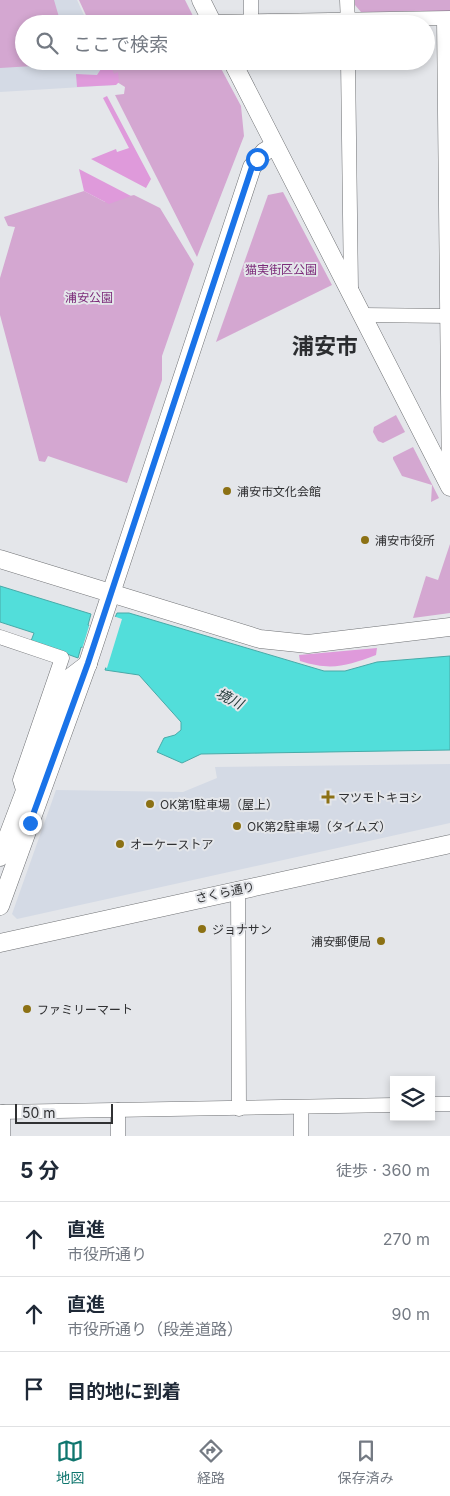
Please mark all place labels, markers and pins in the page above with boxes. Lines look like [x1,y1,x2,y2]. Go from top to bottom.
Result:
place label: 浦安市文化会館 [237,484,321,499]
marker: 浦安市文化会館 [221,485,233,497]
place label: 浦安市役所 [375,533,435,548]
marker: 浦安市役所 [359,534,371,546]
place label: マツモトキヨシ [338,790,422,805]
marker: マツモトキヨシ [322,791,334,803]
place label: OK第1駐車場（屋上） [160,797,278,812]
marker: OK第1駐車場（屋上） [144,798,156,810]
place label: OK第2駐車場（タイムズ） [247,819,391,834]
marker: OK第2駐車場（タイムズ） [231,820,243,832]
place label: オーケーストア [130,837,213,852]
marker: オーケーストア [114,838,126,850]
place label: ジョナサン [212,922,272,937]
marker: ジョナサン [196,923,208,935]
place label: 浦安郵便局 [311,934,371,949]
marker: 浦安郵便局 [375,935,387,947]
place label: ファミリーマート [37,1002,133,1017]
marker: ファミリーマート [21,1003,33,1015]

